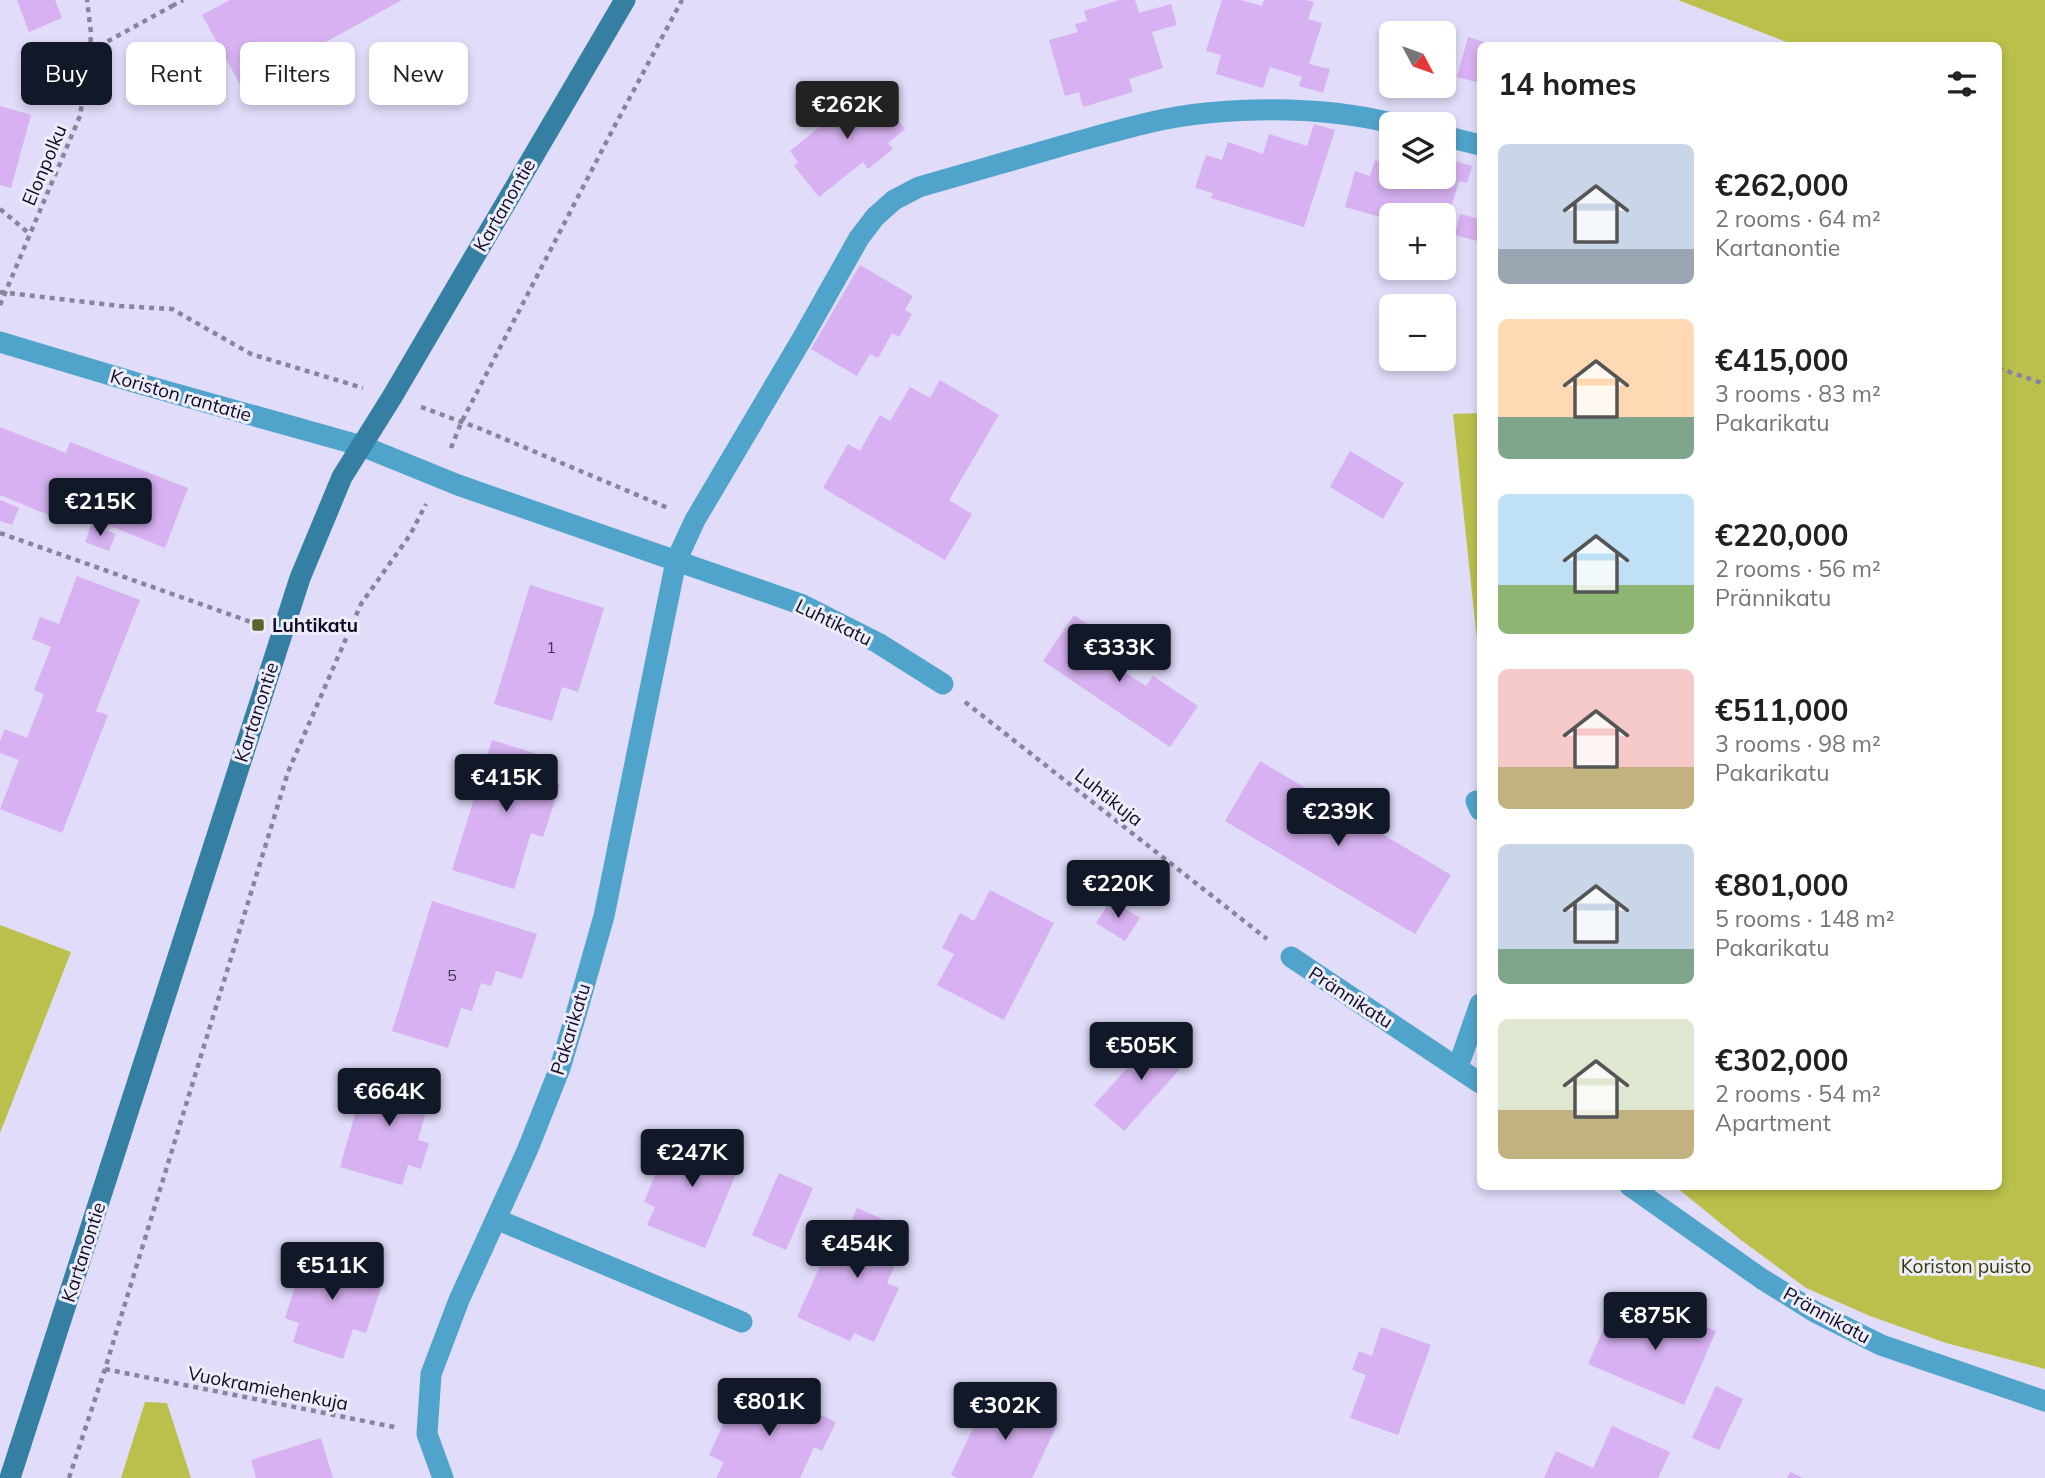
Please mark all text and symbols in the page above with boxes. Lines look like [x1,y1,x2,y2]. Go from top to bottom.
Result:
north arrow [1379,21,1456,98]
map controls [1379,21,1456,371]
chip: Buy [21,42,112,105]
chip: Rent [126,42,226,105]
chip: Filters [240,42,355,105]
chip: New [369,42,468,105]
text: 14 homes [1498,65,1637,103]
icon: filters [1943,65,1981,103]
pin: €262K [798,82,896,141]
text: €262K [812,89,882,118]
button: layers [1379,112,1456,189]
street label: Elonpolku [16,121,72,209]
street label: Kartanontie [468,154,540,256]
text: €262,000 [1715,166,1848,204]
icon: home [1554,172,1638,256]
button: + [1379,203,1456,280]
text: 2 rooms · 64 m² [1715,204,1881,233]
text: Kartanontie [1715,233,1840,262]
button: − [1379,294,1456,371]
text: €415,000 [1715,341,1848,379]
icon: home [1554,347,1638,431]
street label: Koriston rantatie [108,363,254,427]
text: 3 rooms · 83 m² [1715,379,1881,408]
text: Pakarikatu [1715,408,1829,437]
pin: €215K [51,478,149,538]
text: €215K [65,486,135,515]
text: €220,000 [1715,516,1848,554]
icon: home [1554,522,1638,606]
text: 2 rooms · 56 m² [1715,554,1881,583]
text: Prännikatu [1715,583,1831,612]
street label: Luhtikatu [792,593,876,651]
place label: Luhtikatu [272,613,358,637]
marker: Luhtikatu [250,617,266,633]
pin: €333K [1070,624,1168,684]
text: €333K [1084,632,1154,661]
house number: 1 [546,637,556,657]
street label: Kartanontie [229,659,283,765]
text: €511,000 [1715,691,1848,729]
icon: home [1554,697,1638,781]
text: 3 rooms · 98 m² [1715,729,1881,758]
pin: €415K [457,754,555,814]
text: Pakarikatu [1715,758,1829,787]
text: €415K [471,762,541,791]
street label: Luhtikuja [1070,763,1148,831]
pin: €239K [1289,788,1387,848]
text: €239K [1303,796,1373,825]
pin: €220K [1069,860,1167,920]
text: €801,000 [1715,866,1848,904]
text: €220K [1083,868,1153,897]
icon: home [1554,872,1638,956]
text: 5 rooms · 148 m² [1715,904,1895,933]
text: Pakarikatu [1715,933,1829,962]
street label: Prännikatu [1304,961,1398,1033]
house number: 5 [447,965,457,985]
street label: Pakarikatu [545,980,595,1078]
pin: €505K [1092,1023,1190,1082]
text: €505K [1106,1030,1176,1059]
text: €302,000 [1715,1041,1848,1079]
icon: home [1554,1047,1638,1131]
pin: €664K [340,1068,438,1128]
text: €664K [354,1076,424,1105]
text: 2 rooms · 54 m² [1715,1079,1881,1108]
text: Apartment [1715,1108,1831,1137]
pin: €247K [643,1130,741,1189]
text: €247K [657,1137,727,1166]
street label: Kartanontie [56,1199,110,1305]
pin: €454K [808,1220,906,1280]
text: €454K [822,1228,892,1257]
pin: €511K [283,1242,381,1302]
text: €511K [297,1250,367,1279]
park label: Koriston puisto [1901,1254,2031,1278]
street label: Prännikatu [1779,1281,1875,1349]
pin: €875K [1606,1292,1704,1352]
text: €875K [1620,1300,1690,1329]
street label: Vuokramiehenkuja [186,1361,350,1415]
pin: €801K [720,1378,818,1438]
pin: €302K [956,1382,1054,1442]
text: €801K [734,1386,804,1415]
text: €302K [970,1390,1040,1419]

